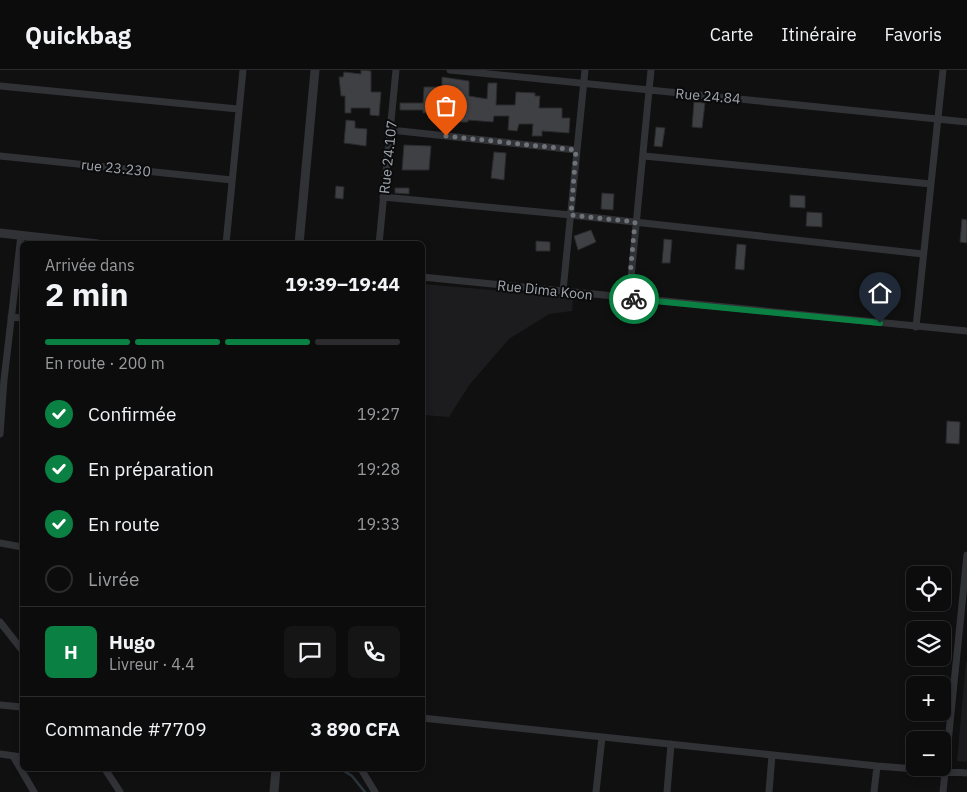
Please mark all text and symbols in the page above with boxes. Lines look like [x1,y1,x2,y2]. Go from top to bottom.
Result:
text: Quickbag [25,19,131,51]
text: Carte [710,23,753,46]
text: Itinéraire [781,23,857,46]
text: Favoris [885,23,942,46]
street label: Rue 24.84 [675,84,741,108]
pin [425,85,467,136]
icon: bag [432,92,460,120]
street label: Rue 24.107 [375,119,401,195]
street label: rue 23.230 [80,155,152,181]
text: Arrivée dans [45,255,135,275]
text: 19:39–19:44 [285,272,400,296]
pin [859,272,901,323]
text: 2 min [45,273,129,315]
courier [609,274,659,324]
street label: Rue Dima Koon [496,276,594,304]
icon: home [866,279,894,307]
icon: bike [620,285,648,313]
text: En route · 200 m [45,353,165,373]
icon: check [45,400,73,428]
text: Confirmée [88,402,176,426]
text: 19:27 [357,404,400,424]
icon: check [45,455,73,483]
text: En préparation [88,457,214,481]
text: 19:28 [357,459,400,479]
icon: check [45,510,73,538]
text: En route [88,512,160,536]
text: 19:33 [357,514,400,534]
map controls [906,566,951,776]
button: locate [906,566,951,611]
text: Livrée [88,567,139,591]
button: layers [906,621,951,666]
button: chat [284,626,336,678]
button: phone [348,626,400,678]
text: Hugo [109,630,155,654]
text: H [64,640,78,664]
text: Livreur · 4.4 [109,654,195,674]
button: + [906,676,951,721]
text: Commande #7709 [45,717,207,741]
text: 3 890 CFA [311,717,400,741]
button: − [906,731,951,776]

